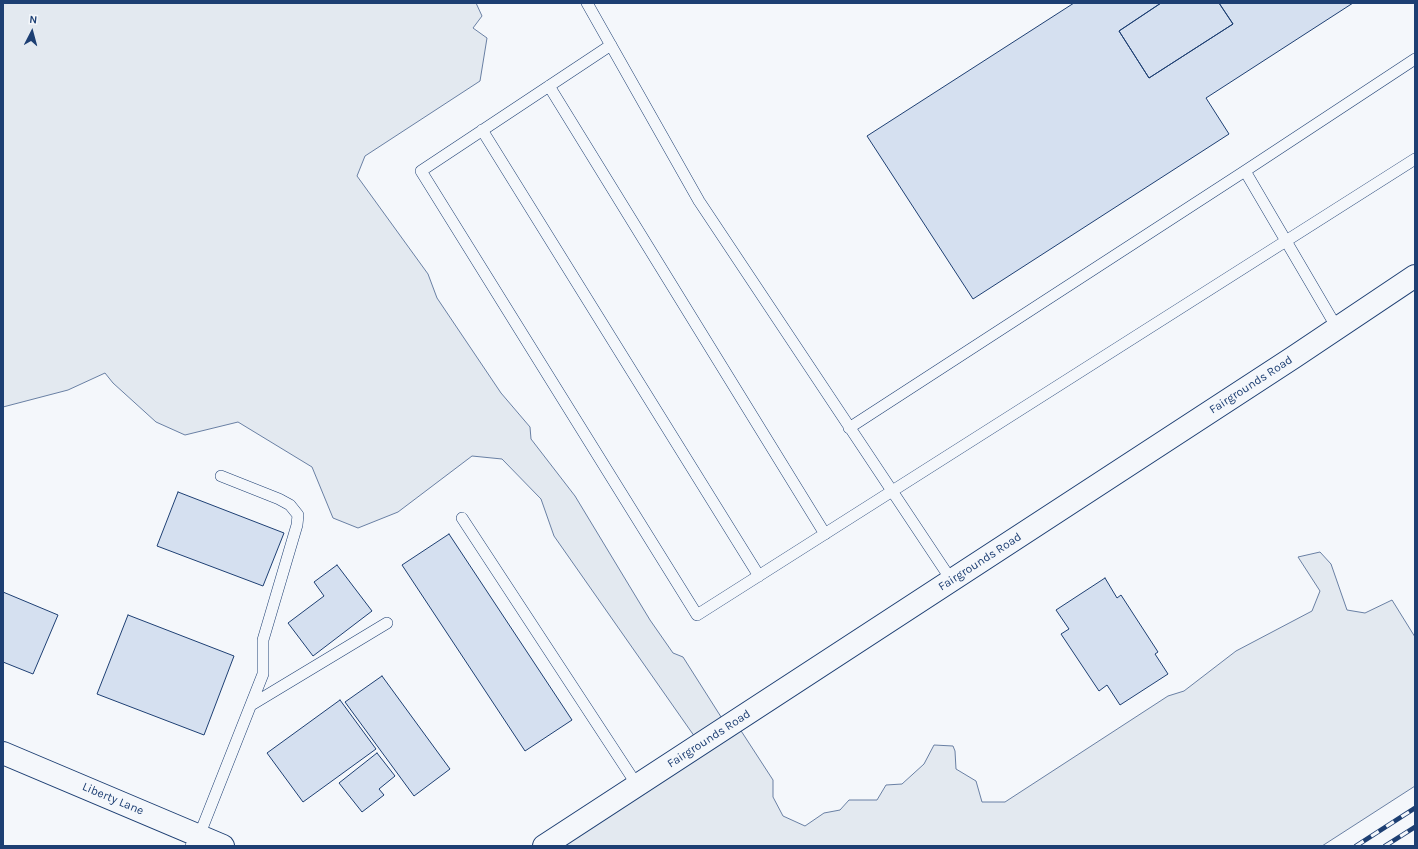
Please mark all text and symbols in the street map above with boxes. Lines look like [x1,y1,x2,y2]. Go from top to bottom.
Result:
north arrow [12,12,52,52]
text: N [29,13,38,26]
street label: Fairgrounds Road [1207,353,1295,417]
street label: Fairgrounds Road [936,530,1024,594]
street label: Fairgrounds Road [665,707,753,771]
street label: Liberty Lane [80,780,146,818]

